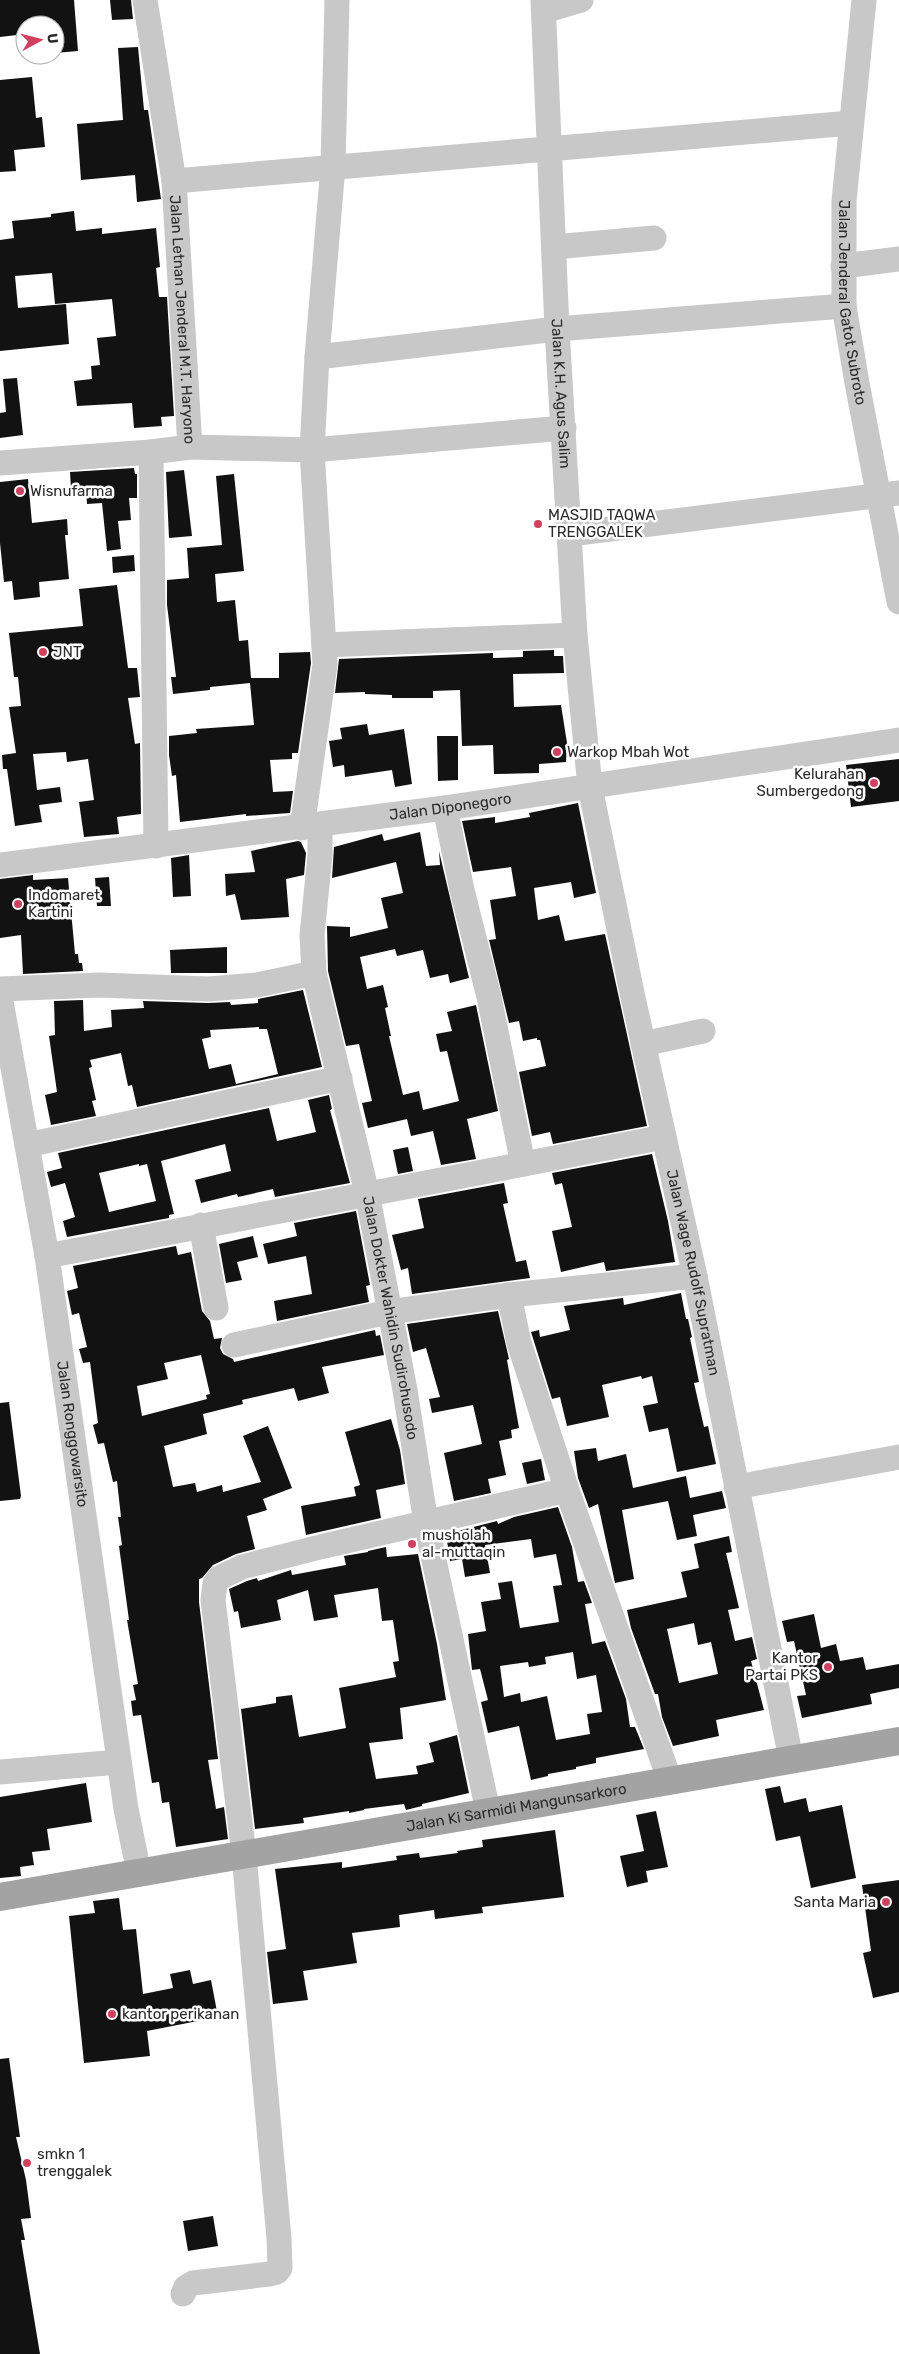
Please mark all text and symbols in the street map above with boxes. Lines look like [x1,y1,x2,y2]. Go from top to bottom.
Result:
north arrow [15,15,65,65]
text: U [43,32,61,45]
street label: Jalan Letnan Jenderal M.T. Haryono [166,194,199,445]
street label: Jalan Jenderal Gatot Subroto [835,200,870,406]
street label: Jalan K.H. Agus Salim [548,318,574,469]
place label: Wisnufarma [30,482,113,500]
marker: Wisnufarma [14,485,26,497]
place label: MASJID TAQWA TRENGGALEK [548,506,656,541]
marker: MASJID TAQWA TRENGGALEK [532,518,544,530]
place label: JNT [53,643,82,661]
marker: JNT [37,646,49,658]
place label: Warkop Mbah Wot [567,743,689,761]
marker: Warkop Mbah Wot [551,746,563,758]
place label: Kelurahan Sumbergedong [757,765,864,800]
marker: Kelurahan Sumbergedong [868,777,880,789]
street label: Jalan Diponegoro [388,789,513,824]
place label: Indomaret Kartini [28,886,100,921]
marker: Indomaret Kartini [12,898,24,910]
street label: Jalan Wage Rudolf Supratman [663,1168,724,1377]
street label: Jalan Dokter Wahidin Sudirohusodo [359,1195,422,1441]
street label: Jalan Ronggowarsito [53,1360,92,1508]
place label: musholah al-muttaqin [422,1526,505,1561]
marker: musholah al-muttaqin [406,1538,418,1550]
place label: Kantor Partai PKS [745,1649,818,1684]
marker: Kantor Partai PKS [822,1661,834,1673]
street label: Jalan Ki Sarmidi Mangunsarkoro [405,1779,628,1835]
place label: Santa Maria [794,1893,876,1911]
marker: Santa Maria [880,1896,892,1908]
place label: kantor perikanan [122,2005,239,2023]
marker: kantor perikanan [106,2008,118,2020]
place label: smkn 1 trenggalek [37,2145,112,2180]
marker: smkn 1 trenggalek [21,2157,33,2169]

